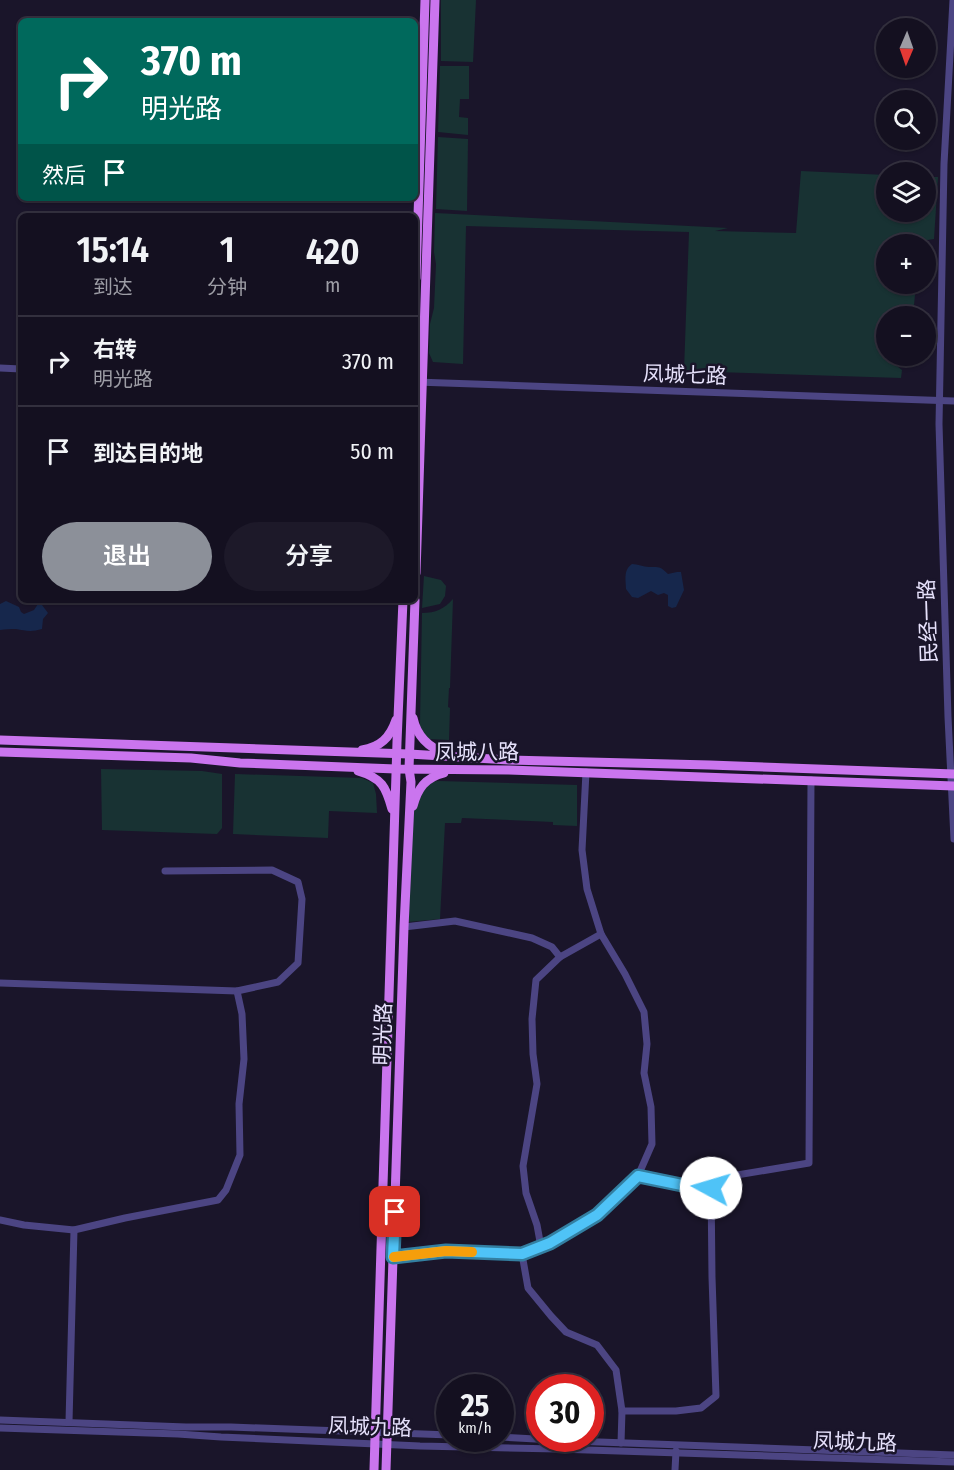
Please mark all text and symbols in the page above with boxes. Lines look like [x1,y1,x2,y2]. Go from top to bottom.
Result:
north arrow [876,18,936,78]
map controls [876,18,936,366]
text: 370 m [141,36,242,86]
icon: right [42,42,120,120]
button: search [876,90,936,150]
text: 明光路 [141,93,222,125]
icon: arrive [98,156,131,189]
text: 然后 [42,162,86,189]
button: layers [876,162,936,222]
text: 15:14 [76,228,149,272]
text: 1 [220,228,235,272]
text: 420 [306,230,360,274]
button: + [876,234,936,294]
text: m [325,273,340,297]
text: 到达 [93,275,133,299]
text: 分钟 [207,275,247,299]
button: − [876,306,936,366]
text: 右转 [93,336,137,363]
icon: right [42,345,75,378]
text: 370 m [342,348,394,375]
street label: 凤城七路 [643,361,727,389]
text: 明光路 [93,367,153,391]
icon: arrive [42,435,75,468]
text: 50 m [350,438,394,465]
text: 到达目的地 [93,440,203,467]
button: 退出 [42,522,212,591]
button: 分享 [224,522,394,591]
street label: 民经一路 [914,579,942,663]
street label: 凤城八路 [435,739,519,765]
street label: 明光路 [369,1002,397,1066]
position arrow [679,1156,743,1220]
pin [369,1186,420,1237]
icon: arrive [378,1195,411,1228]
speed limit sign: 30 [526,1374,604,1452]
text: 25 [461,1388,489,1424]
street label: 凤城九路 [328,1413,412,1441]
text: km/h [458,1419,492,1437]
street label: 凤城九路 [813,1428,897,1456]

